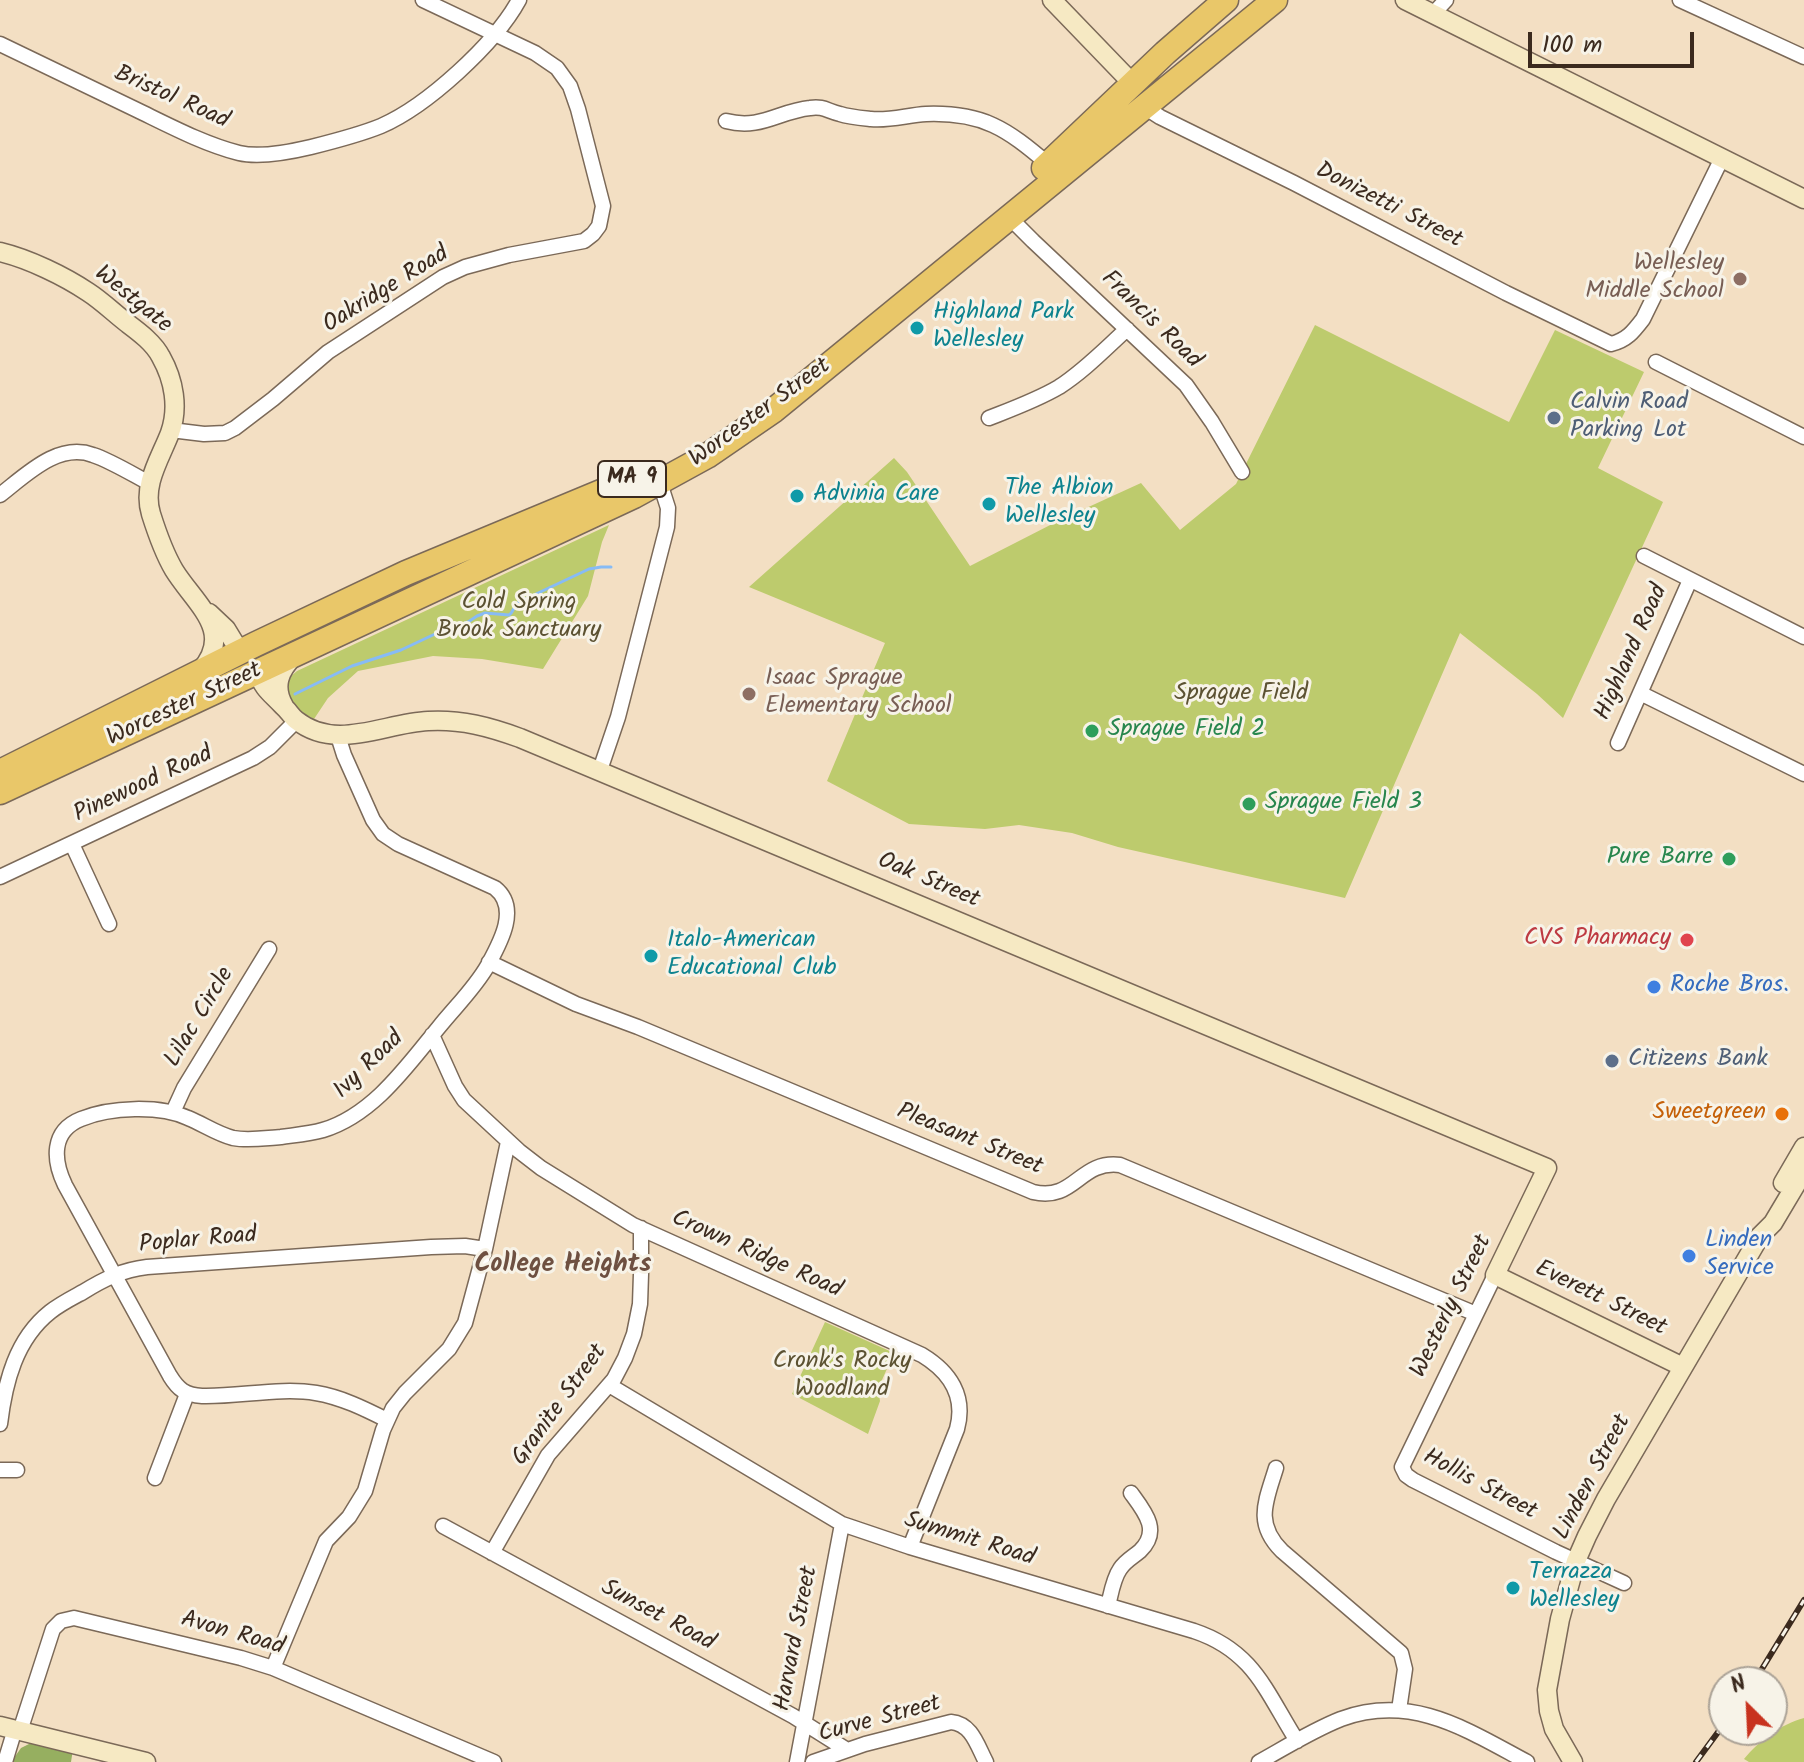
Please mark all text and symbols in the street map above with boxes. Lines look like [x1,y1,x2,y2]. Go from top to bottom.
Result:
scale bar [1532,16,1698,66]
text: 100 m [1542,26,1602,65]
street label: Bristol Road [109,61,233,137]
street label: Donizetti Street [1310,158,1466,256]
street label: Oakridge Road [319,241,455,341]
place label: Wellesley Middle School [1585,251,1724,307]
street label: Westgate [87,261,177,341]
street label: Francis Road [1094,266,1206,376]
marker: Wellesley Middle School [1731,270,1749,288]
place label: Highland Park Wellesley [933,300,1074,356]
marker: Highland Park Wellesley [908,319,926,337]
street label: Worcester Street [685,353,837,475]
place label: Calvin Road Parking Lot [1570,390,1688,446]
marker: Calvin Road Parking Lot [1545,409,1563,427]
road number: MA 9 [598,461,666,497]
place label: The Albion Wellesley [1005,476,1114,532]
place label: Advinia Care [813,482,939,510]
marker: Advinia Care [788,487,806,505]
marker: The Albion Wellesley [980,495,998,513]
street label: Highland Road [1590,581,1676,725]
park label: Cold Spring Brook Sanctuary [437,590,601,646]
street label: Worcester Street [103,657,267,755]
place label: Isaac Sprague Elementary School [765,666,952,722]
park label: Sprague Field [1174,681,1308,709]
marker: Isaac Sprague Elementary School [740,685,758,703]
place label: Sprague Field 2 [1108,717,1265,745]
marker: Sprague Field 2 [1083,722,1101,740]
street label: Pinewood Road [70,741,218,831]
place label: Sprague Field 3 [1265,790,1422,818]
marker: Sprague Field 3 [1240,795,1258,813]
place label: Pure Barre [1607,845,1713,873]
street label: Oak Street [873,848,983,916]
marker: Pure Barre [1720,850,1738,868]
place label: CVS Pharmacy [1524,926,1671,954]
place label: Italo-American Educational Club [667,928,836,984]
marker: CVS Pharmacy [1678,931,1696,949]
marker: Italo-American Educational Club [642,947,660,965]
street label: Lilac Circle [160,963,242,1073]
place label: Roche Bros. [1670,973,1789,1001]
marker: Roche Bros. [1645,978,1663,996]
street label: Ivy Road [329,1026,411,1106]
place label: Citizens Bank [1628,1047,1768,1075]
marker: Citizens Bank [1603,1052,1621,1070]
street label: Pleasant Street [892,1099,1046,1183]
place label: Sweetgreen [1652,1100,1766,1128]
marker: Sweetgreen [1773,1105,1791,1123]
street label: Crown Ridge Road [666,1206,846,1306]
street label: Poplar Road [138,1223,258,1261]
place label: Linden Service [1705,1228,1774,1284]
street label: Westerly Street [1406,1231,1500,1383]
marker: Linden Service [1680,1247,1698,1265]
district label: College Heights [474,1251,652,1283]
street label: Everett Street [1530,1256,1670,1344]
street label: Granite Street [507,1340,615,1472]
park label: Cronk's Rocky Woodland [773,1349,911,1405]
street label: Linden Street [1549,1410,1639,1546]
street label: Hollis Street [1417,1444,1541,1528]
street label: Summit Road [900,1507,1038,1575]
place label: Terrazza Wellesley [1529,1560,1619,1616]
street label: Harvard Street [770,1564,826,1714]
street label: Sunset Road [595,1575,719,1659]
marker: Terrazza Wellesley [1504,1579,1522,1597]
street label: Avon Road [177,1607,287,1663]
north arrow [1708,1666,1788,1746]
text: N [1725,1667,1752,1704]
street label: Curve Street [816,1691,944,1751]

